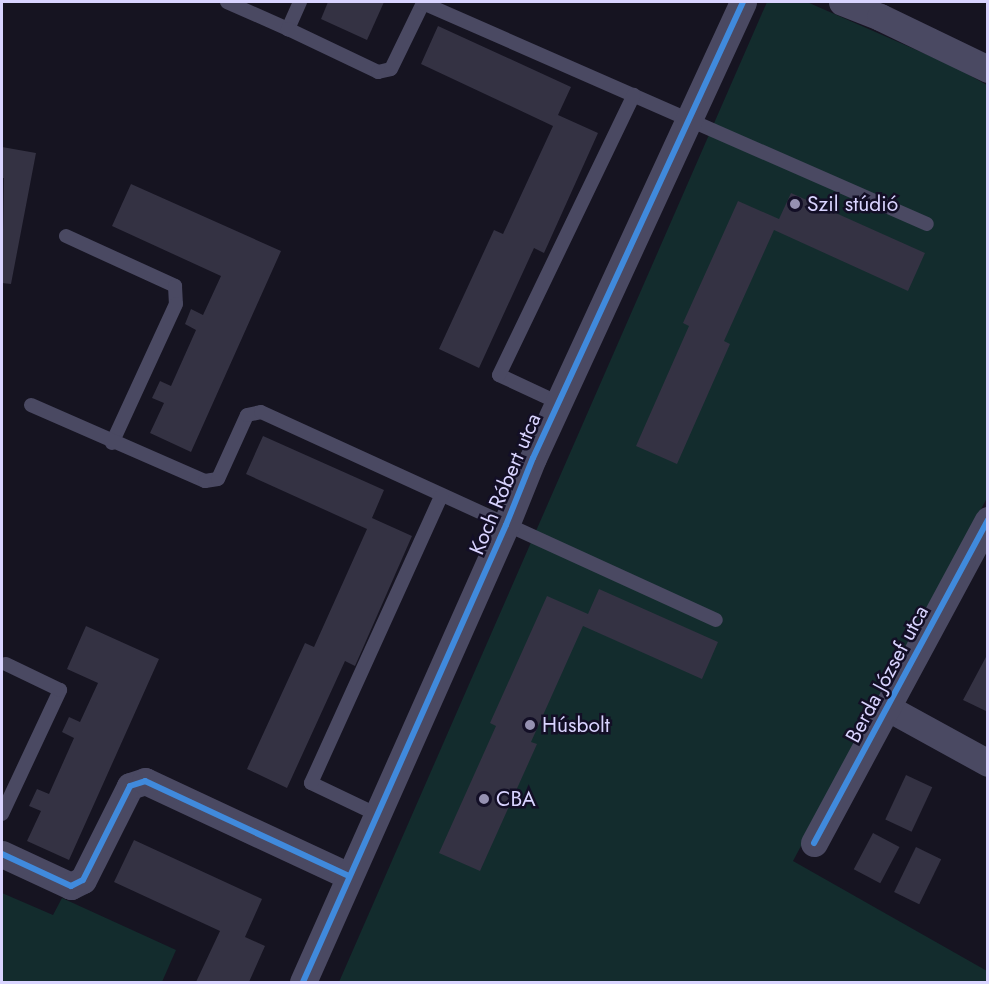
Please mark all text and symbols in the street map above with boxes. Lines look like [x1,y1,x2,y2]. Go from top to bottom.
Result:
place label: Szil stúdió [807,191,898,217]
marker: Szil stúdió [788,197,802,211]
street label: Koch Róbert utca [464,410,546,558]
street label: Berda József utca [840,601,934,747]
place label: Húsbolt [542,712,610,738]
marker: Húsbolt [523,718,537,732]
place label: CBA [496,786,536,812]
marker: CBA [477,792,491,806]

